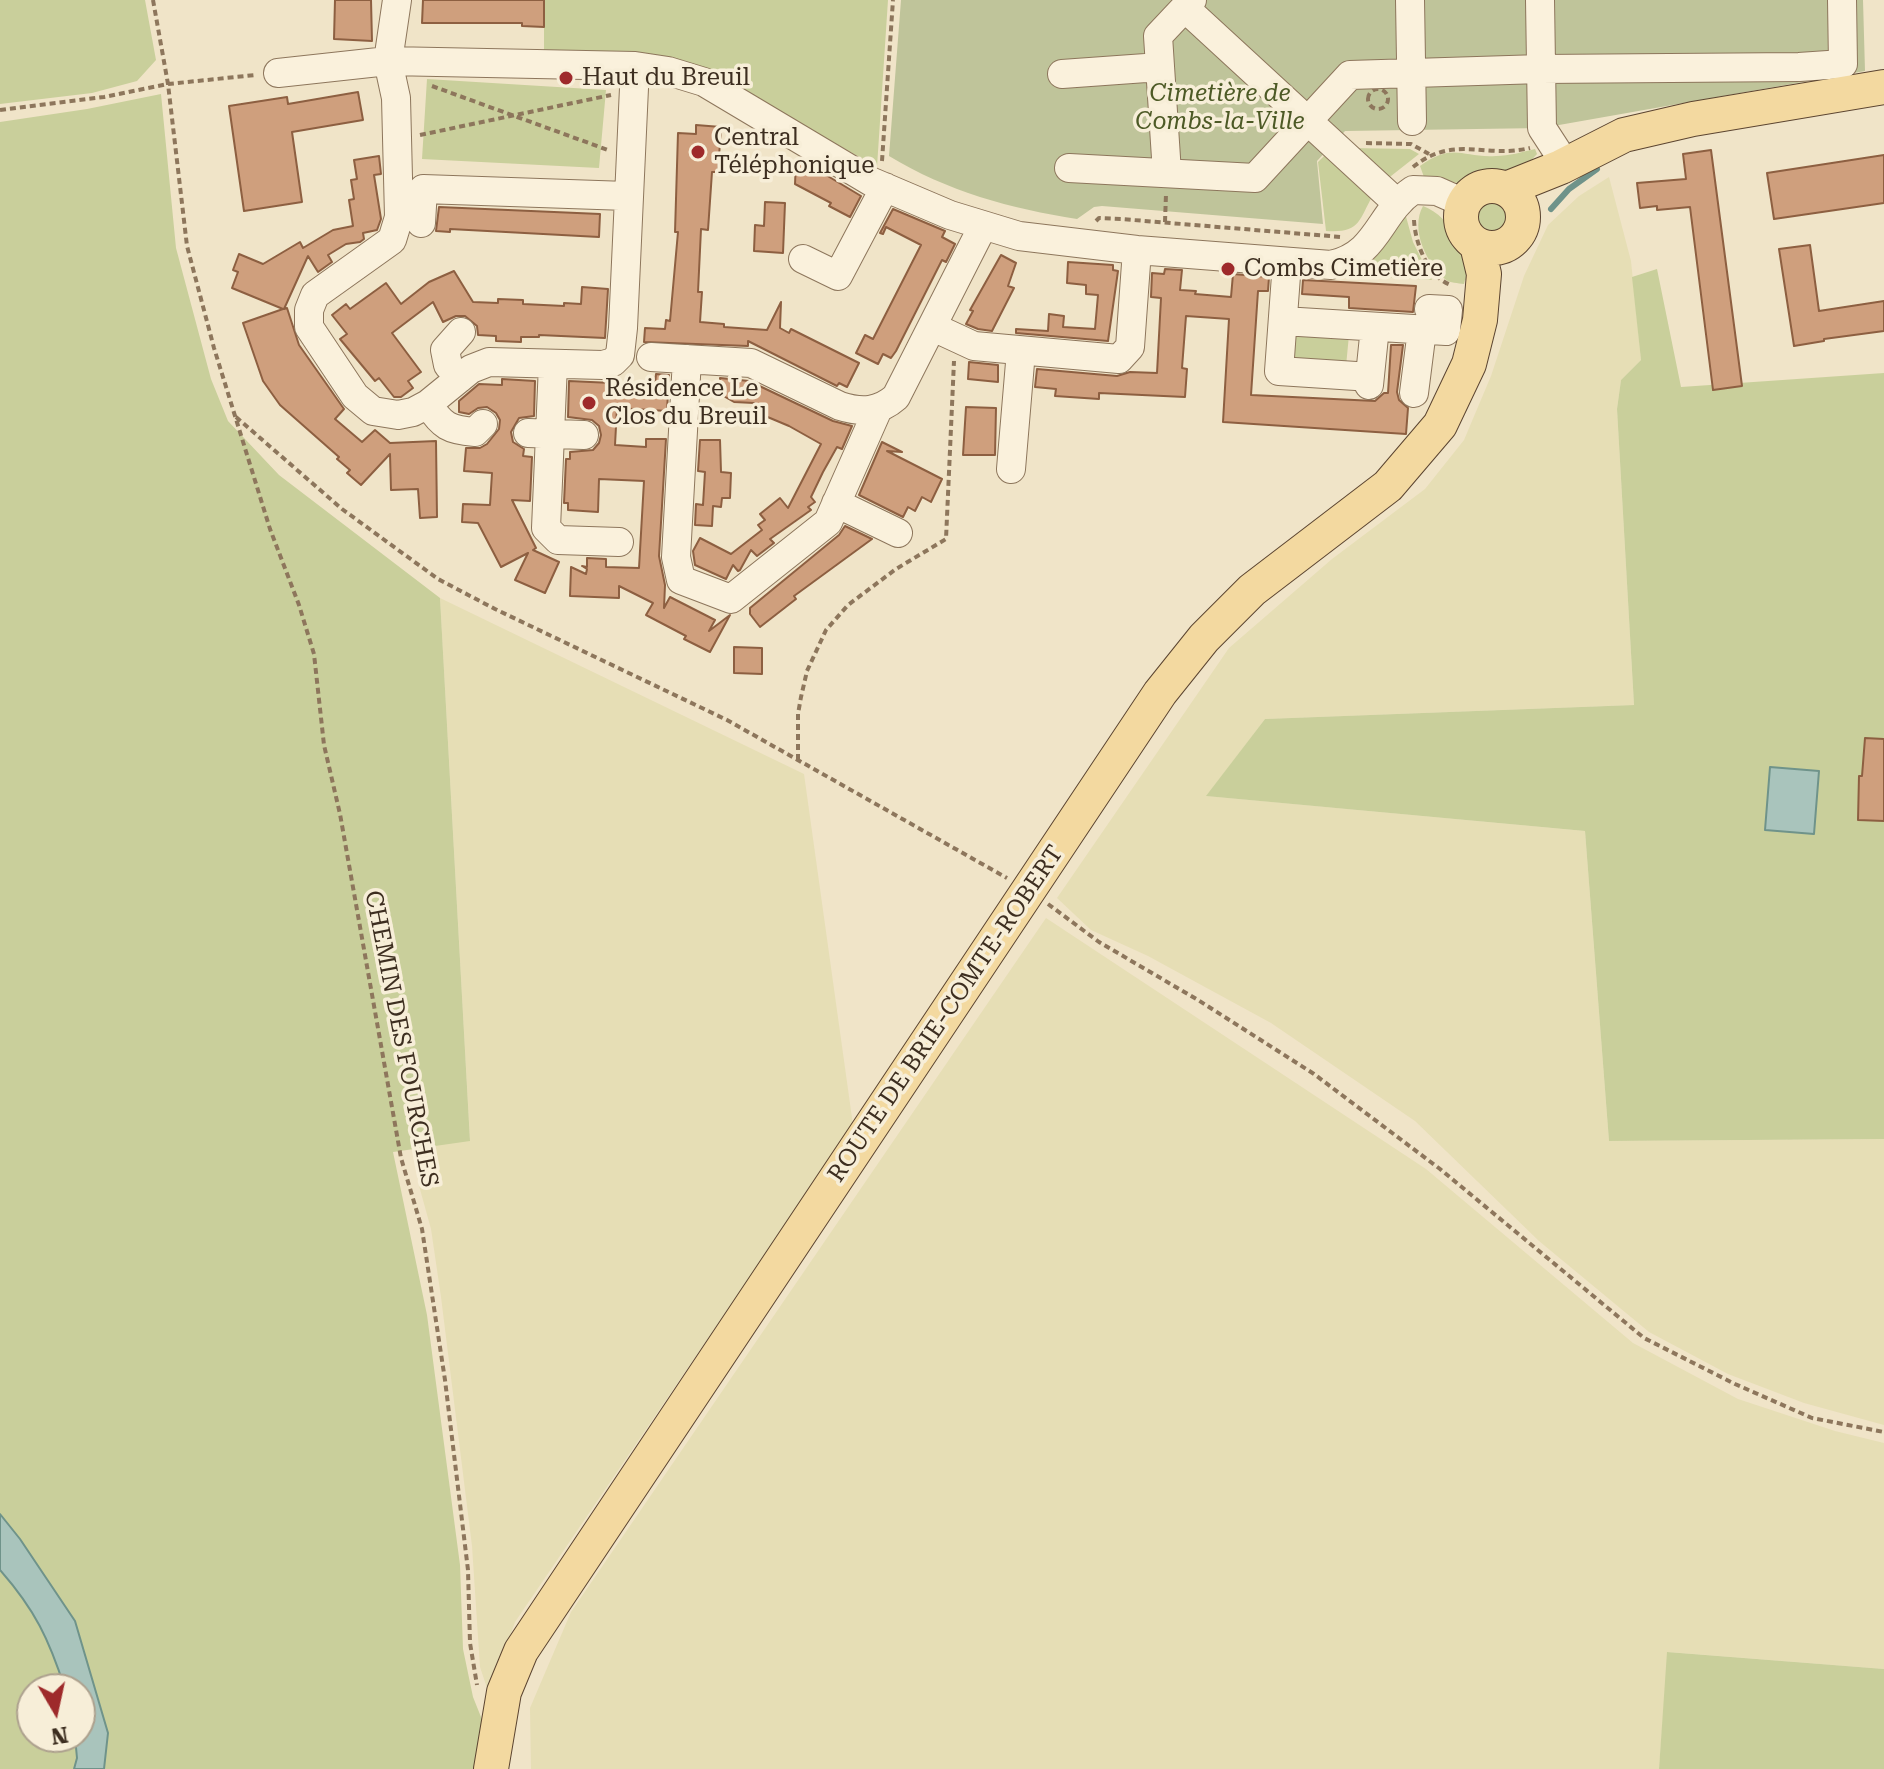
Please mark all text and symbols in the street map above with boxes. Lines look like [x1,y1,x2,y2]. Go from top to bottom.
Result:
place label: Haut du Breuil [582,64,750,92]
marker: Haut du Breuil [557,69,575,87]
park label: Cimetière de Combs-la-Ville [1135,80,1305,136]
place label: Central Téléphonique [714,124,875,180]
marker: Central Téléphonique [689,143,707,161]
place label: Combs Cimetière [1244,255,1443,283]
marker: Combs Cimetière [1219,260,1237,278]
place label: Résidence Le Clos du Breuil [605,375,767,431]
marker: Résidence Le Clos du Breuil [580,394,598,412]
street label: ROUTE DE BRIE-COMTE-ROBERT [822,840,1070,1188]
street label: CHEMIN DES FOURCHES [358,888,444,1190]
north arrow [16,1673,96,1753]
text: N [49,1722,70,1749]

